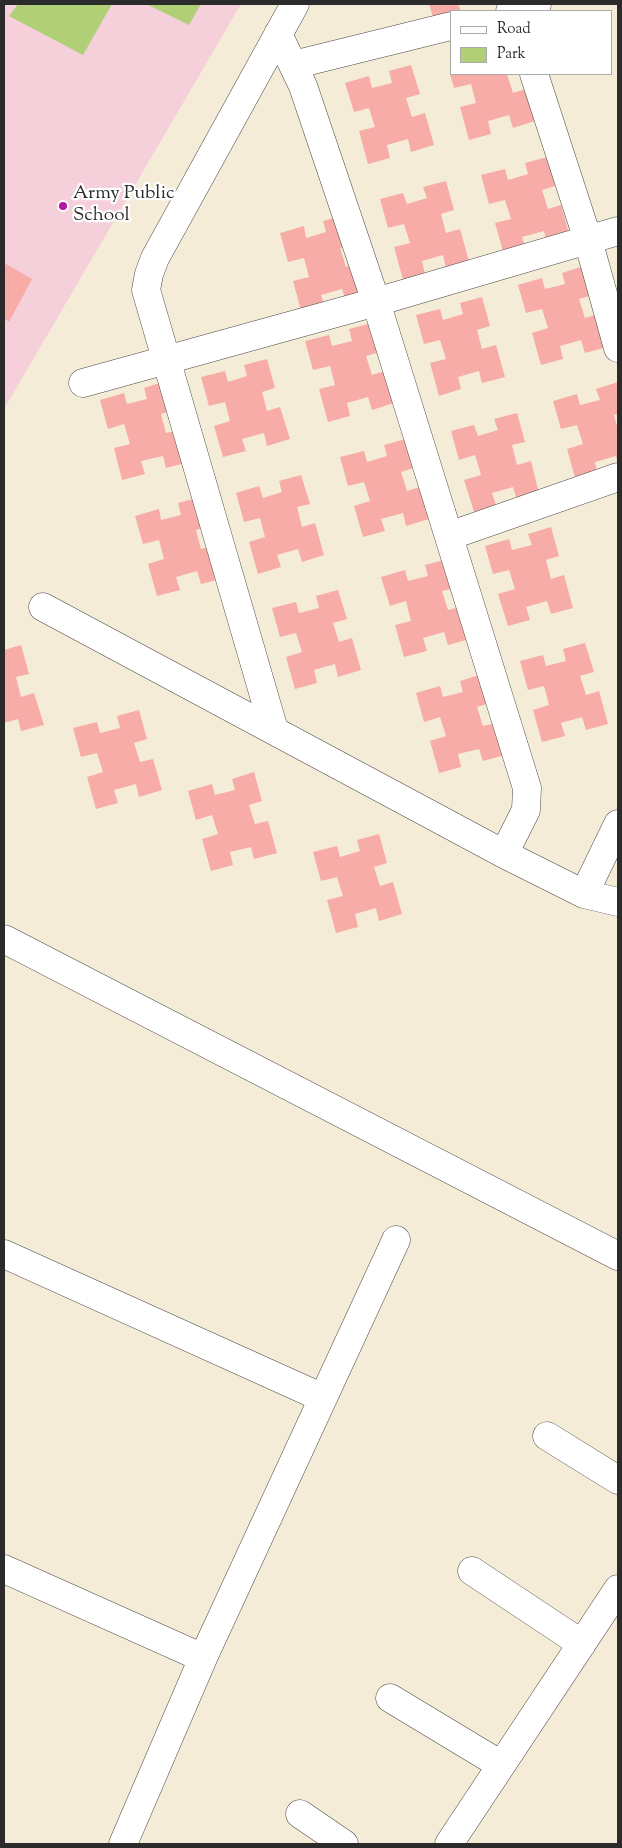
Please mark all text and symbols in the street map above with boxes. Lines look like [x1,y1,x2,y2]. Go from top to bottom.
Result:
legend [450,10,612,75]
text: Road [497,19,531,40]
text: Park [497,44,526,65]
place label: Army Public School [73,184,175,228]
marker: Army Public School [57,200,69,212]

